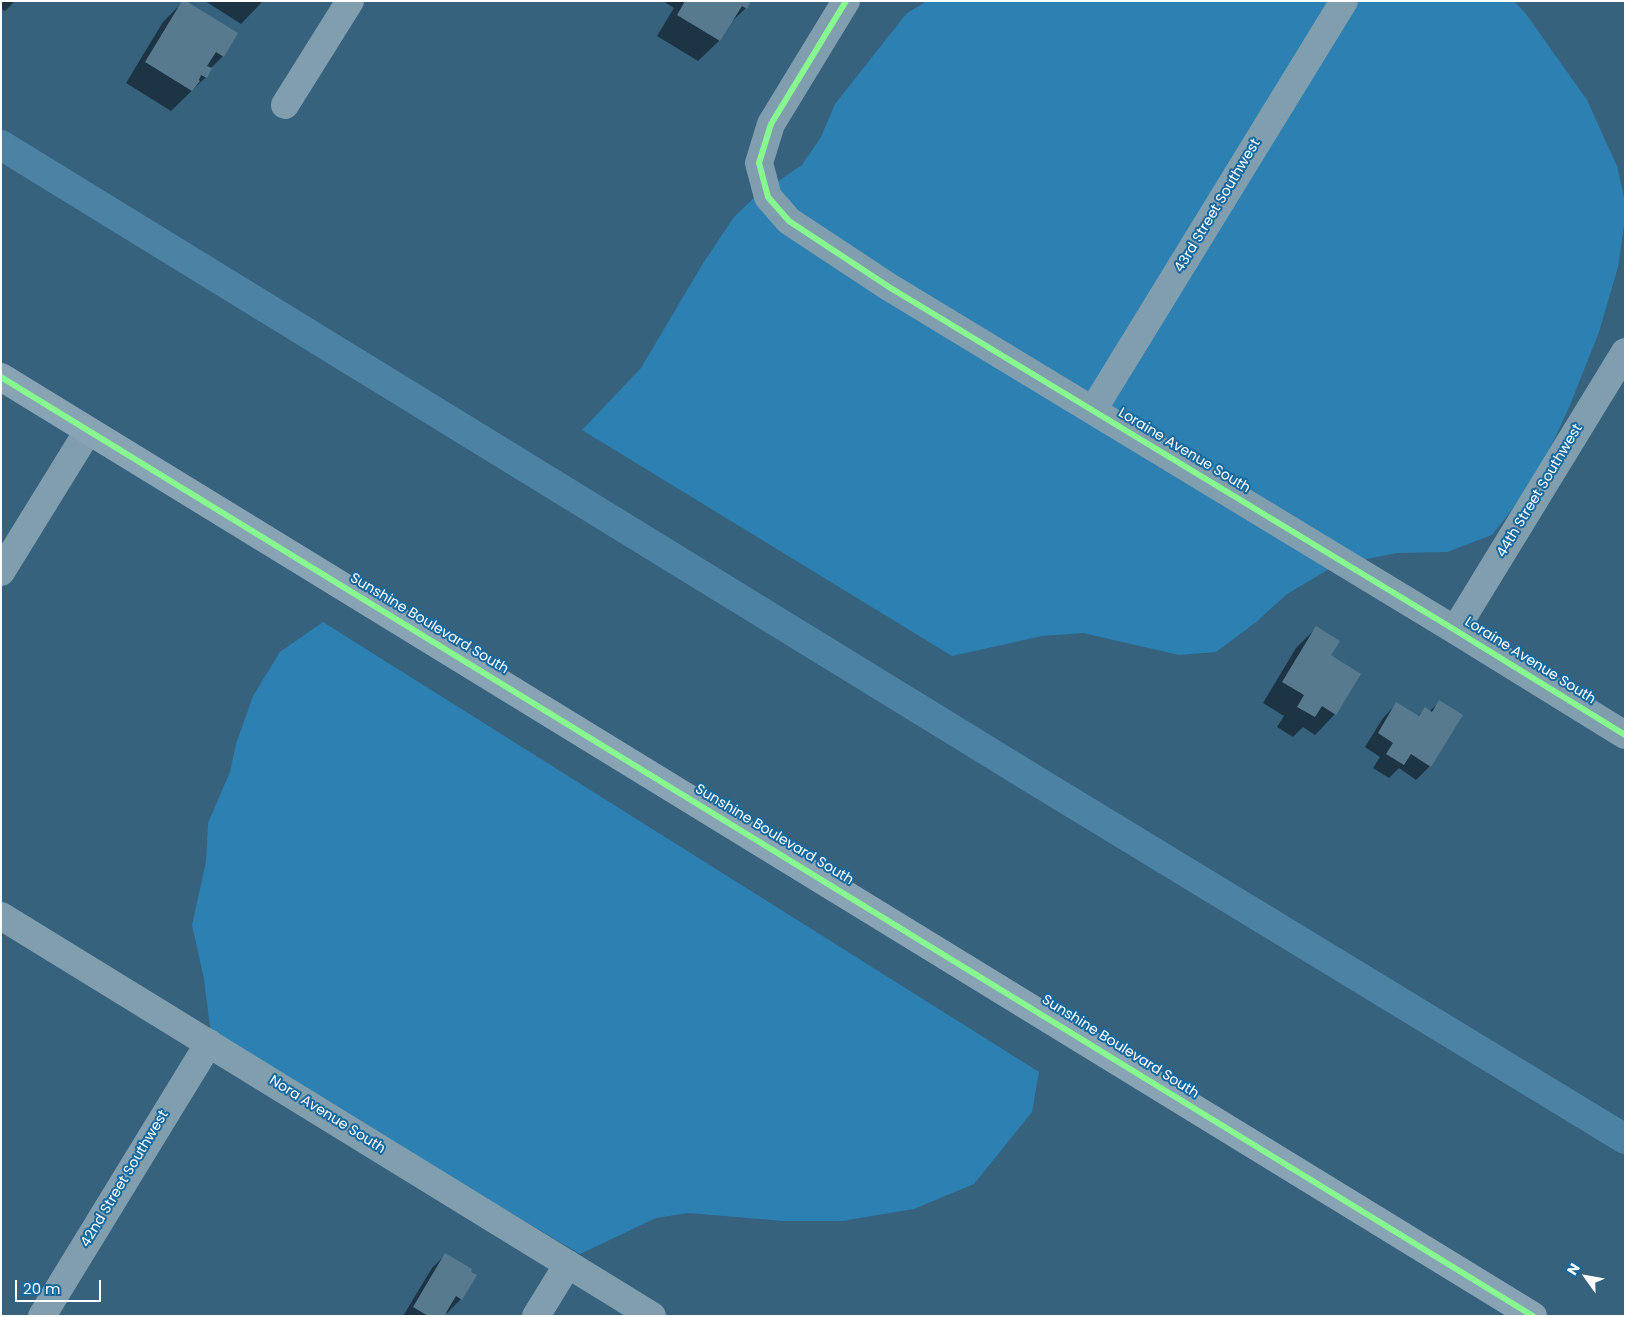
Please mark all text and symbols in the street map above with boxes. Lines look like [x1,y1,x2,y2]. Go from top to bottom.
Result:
street label: 43rd Street Southwest [1171,136,1265,276]
street label: Loraine Avenue South [1115,405,1253,497]
street label: 44th Street Southwest [1493,421,1587,561]
street label: Sunshine Boulevard South [347,570,511,678]
street label: Loraine Avenue South [1462,614,1598,708]
street label: Sunshine Boulevard South [692,781,856,889]
street label: Sunshine Boulevard South [1038,992,1202,1102]
street label: Nora Avenue South [266,1072,388,1158]
street label: 42nd Street Southwest [77,1108,173,1250]
north arrow [1561,1252,1611,1302]
text: N [1562,1259,1585,1279]
scale bar [18,1270,104,1302]
text: 20 m [23,1278,61,1299]

